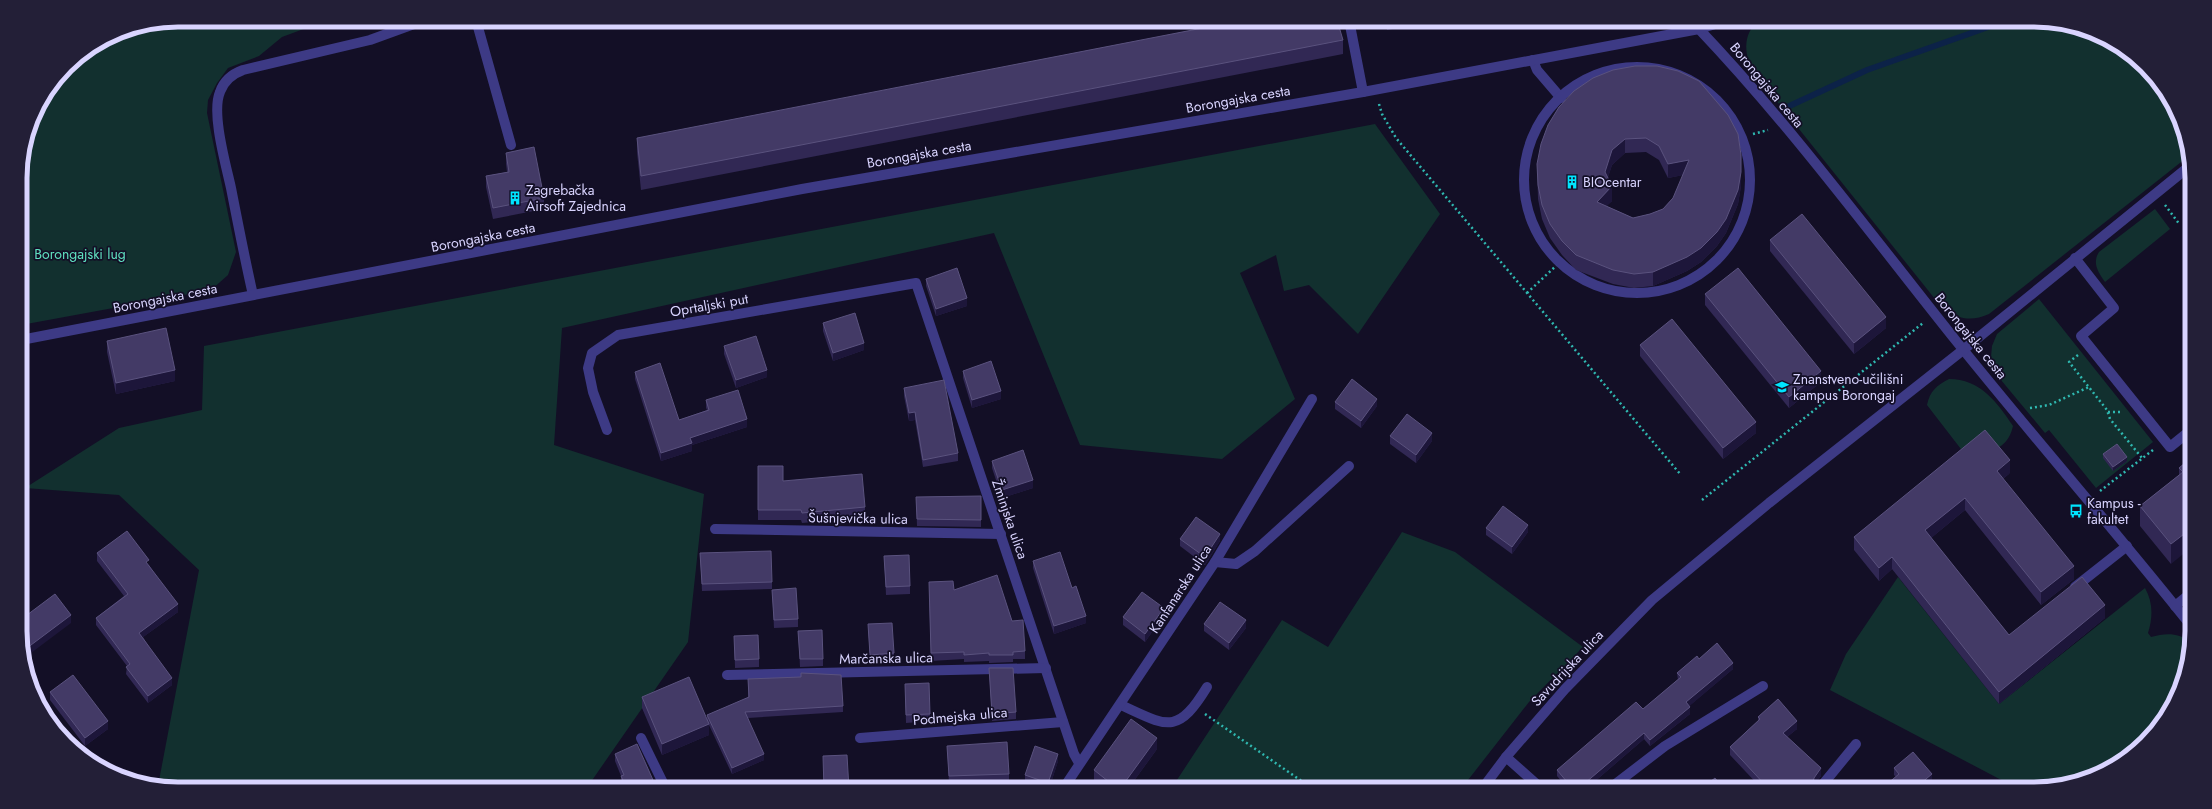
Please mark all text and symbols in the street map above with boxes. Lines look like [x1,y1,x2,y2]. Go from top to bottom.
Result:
street label: Borongajska cesta [1725,38,1809,132]
street label: Borongajska cesta [1184,80,1292,118]
street label: Borongajska cesta [865,135,973,173]
place label: BIOcentar [1583,172,1642,192]
building icon: BIOcentar [1564,174,1580,190]
place label: Zagrebačka Airsoft Zajednica [526,180,626,216]
building icon: Zagrebačka Airsoft Zajednica [507,190,523,206]
street label: Borongajska cesta [429,217,537,257]
park label: Borongajski lug [34,244,126,264]
street label: Borongajska cesta [111,278,219,318]
street label: Oprtaljski put [668,288,750,322]
street label: Borongajska cesta [1930,289,2012,383]
place label: Znanstveno-učilišni kampus Borongaj [1793,369,1903,405]
school or university icon: Znanstveno-učilišni kampus Borongaj [1774,379,1790,395]
street label: Žminjska ulica [987,476,1033,562]
place label: Kampus - fakultet [2087,493,2141,529]
bus stop icon: Kampus - fakultet [2068,503,2084,519]
street label: Šušnjevička ulica [808,507,908,529]
street label: Kanfanarska ulica [1144,541,1216,637]
street label: Savudrijska ulica [1526,625,1608,711]
street label: Marčanska ulica [839,647,933,669]
street label: Podmejska ulica [912,702,1008,730]

